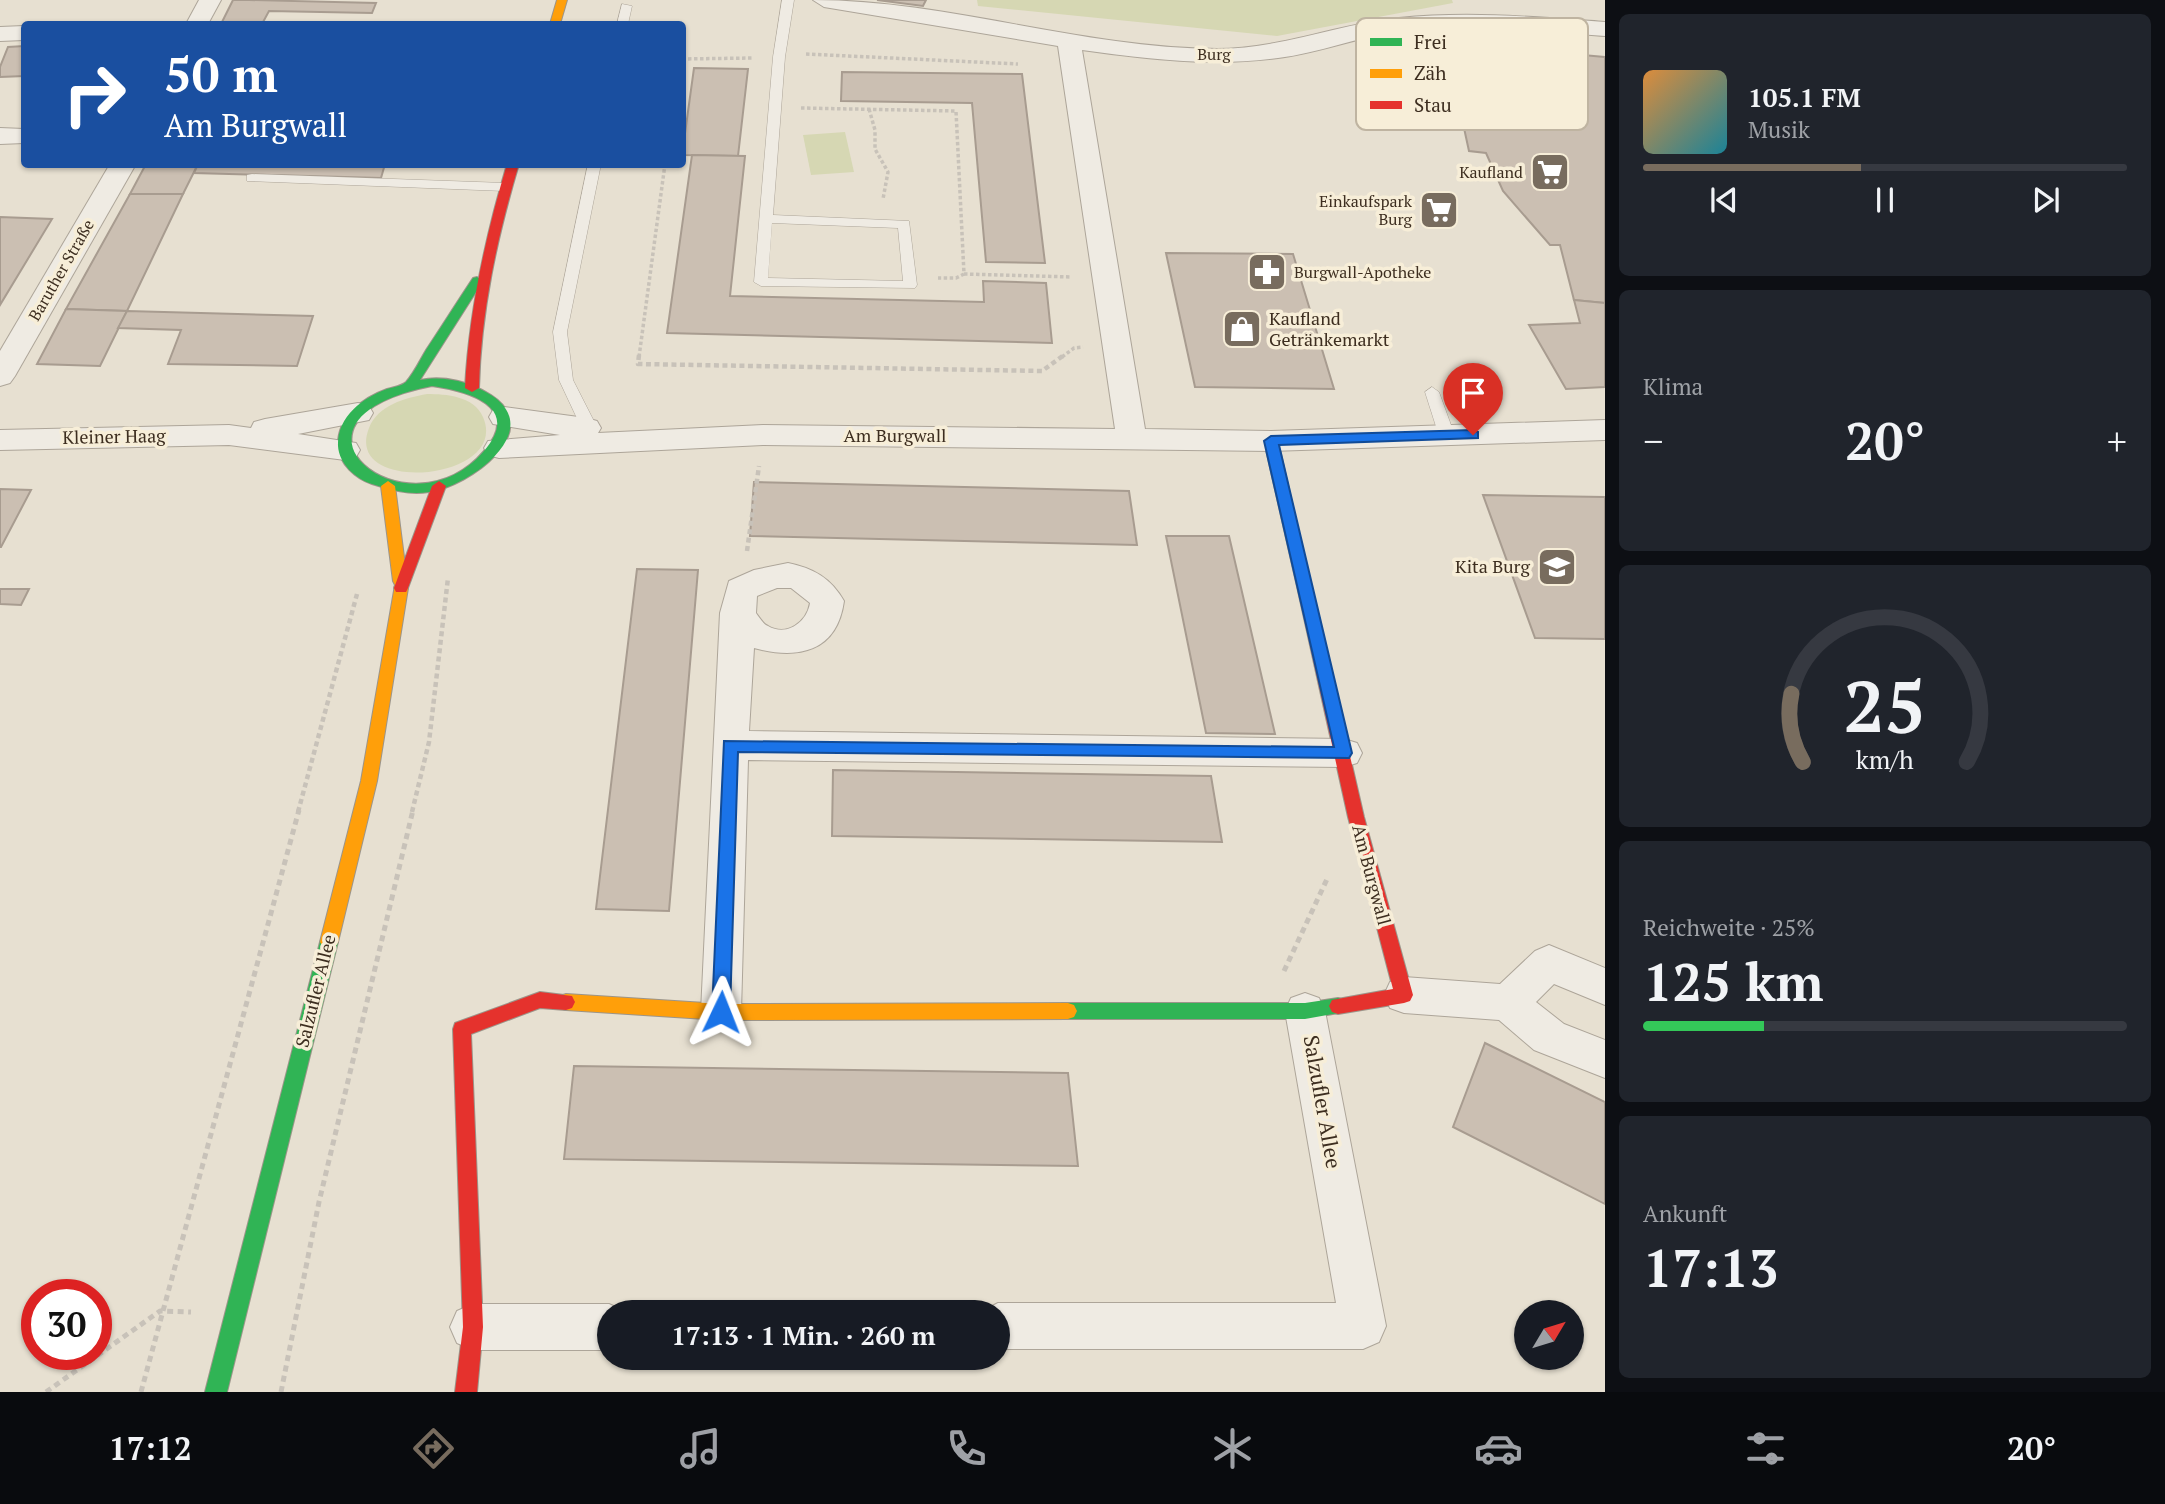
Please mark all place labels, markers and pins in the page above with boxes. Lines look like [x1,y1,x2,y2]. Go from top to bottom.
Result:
supermarket icon: Kaufland [1529,151,1571,193]
place label: Kaufland [1459,161,1523,183]
supermarket icon: Einkaufspark Burg [1418,189,1460,231]
place label: Einkaufspark Burg [1319,190,1413,230]
pharmacy icon: Burgwall-Apotheke [1246,251,1288,293]
place label: Burgwall-Apotheke [1294,261,1431,283]
place label: Kaufland Getränkemarkt [1269,306,1390,351]
shop icon: Kaufland Getränkemarkt [1221,308,1263,350]
pin [1443,363,1503,435]
school or university icon: Kita Burg [1536,546,1578,588]
place label: Kita Burg [1455,554,1531,578]

